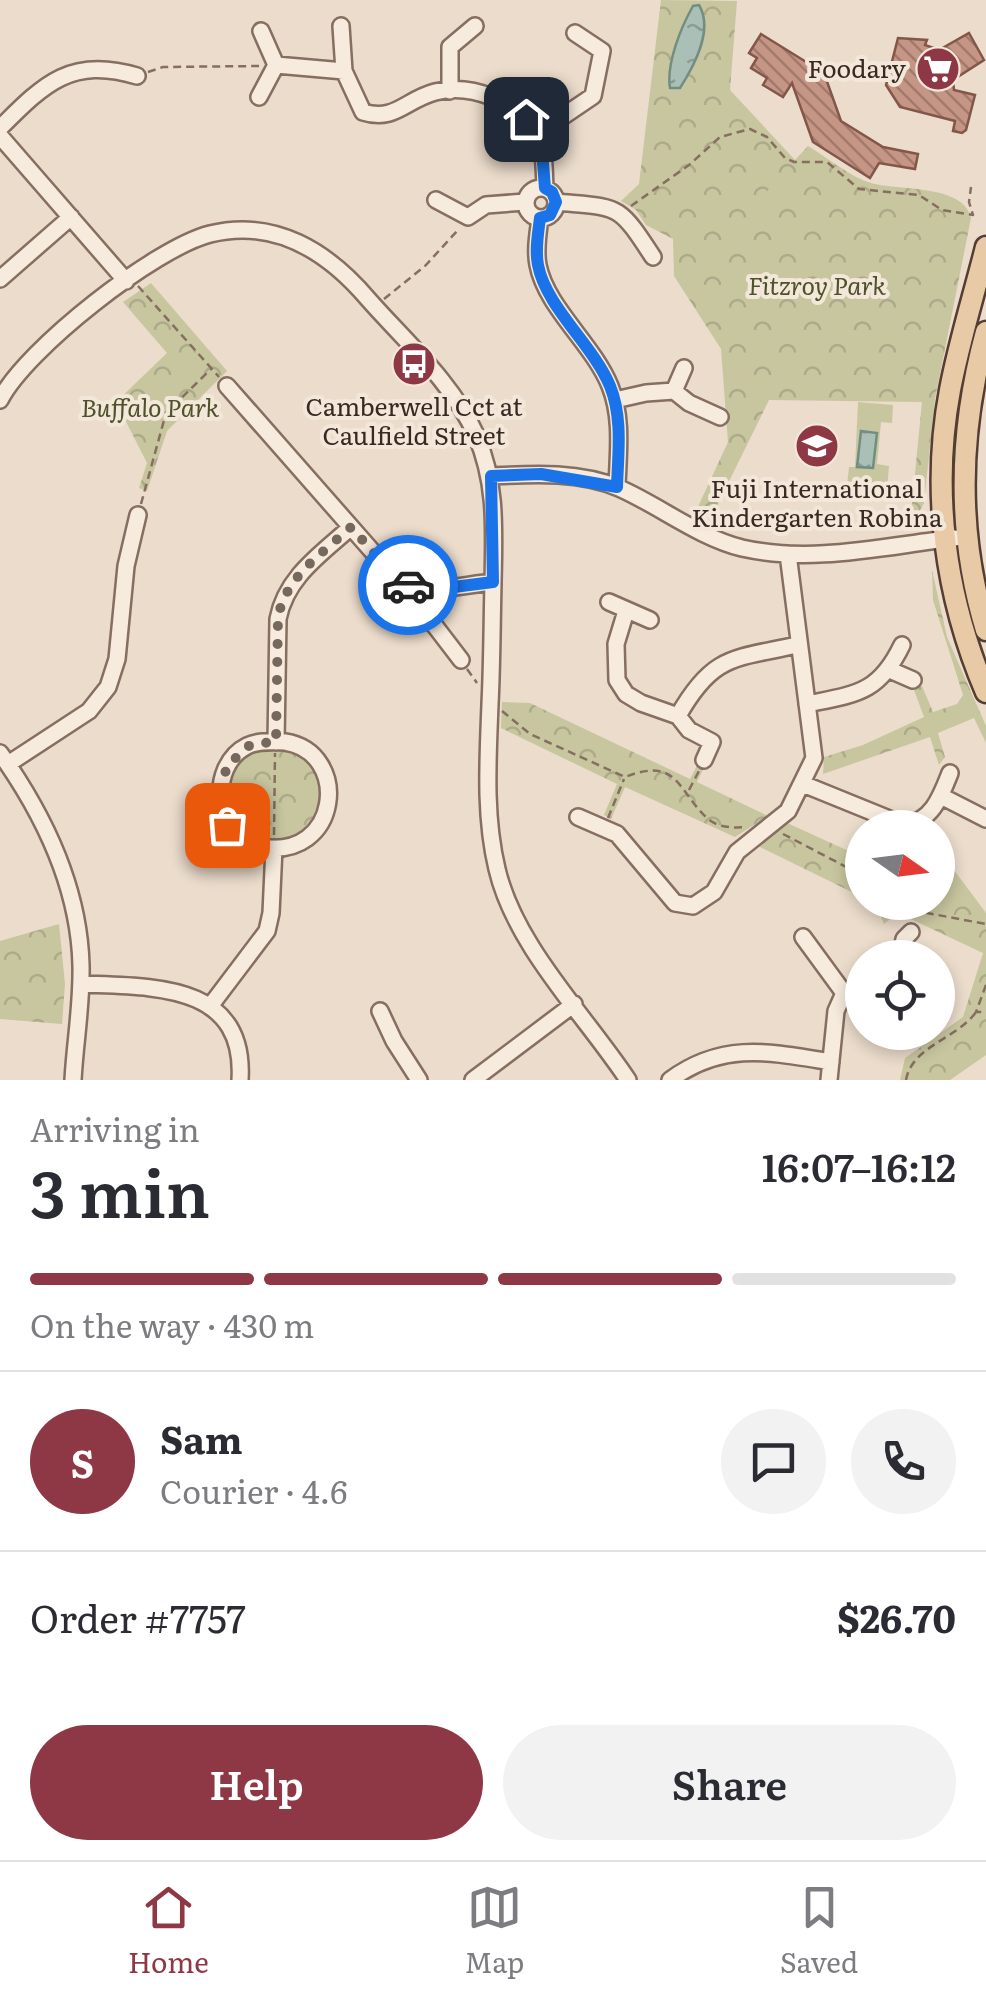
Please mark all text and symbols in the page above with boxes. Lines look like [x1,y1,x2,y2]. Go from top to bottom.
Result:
supermarket icon: Foodary [915,46,961,92]
place label: Foodary [808,49,907,86]
pin [484,77,569,162]
icon: home [499,92,554,147]
park label: Fitzroy Park [748,266,886,303]
bus stop icon: Camberwell Cct at Caulfield Street [391,341,437,387]
place label: Camberwell Cct at Caulfield Street [305,387,523,453]
park label: Buffalo Park [81,388,220,425]
school or university icon: Fuji International Kindergarten Robina [794,423,840,469]
place label: Fuji International Kindergarten Robina [692,469,943,535]
courier [358,535,458,635]
icon: car [381,558,436,613]
pin [185,783,270,868]
icon: bag [200,798,255,853]
north arrow [845,810,955,920]
map controls [845,810,955,1050]
button: locate [845,940,955,1050]
text: Arriving in [30,1104,200,1152]
text: 16:07–16:12 [762,1137,956,1194]
text: 3 min [30,1141,210,1238]
text: On the way · 430 m [30,1300,314,1348]
text: Sam [160,1409,243,1466]
button: chat [721,1409,826,1514]
button: phone [851,1409,956,1514]
text: S [71,1433,94,1490]
text: Courier · 4.6 [160,1466,347,1514]
text: Order #7757 [30,1588,246,1645]
text: $26.70 [837,1588,956,1645]
button: Help [30,1725,483,1840]
button: Share [503,1725,956,1840]
tab: Home [128,1880,209,1982]
tab: Map [465,1880,524,1982]
tab: Saved [780,1880,858,1982]

